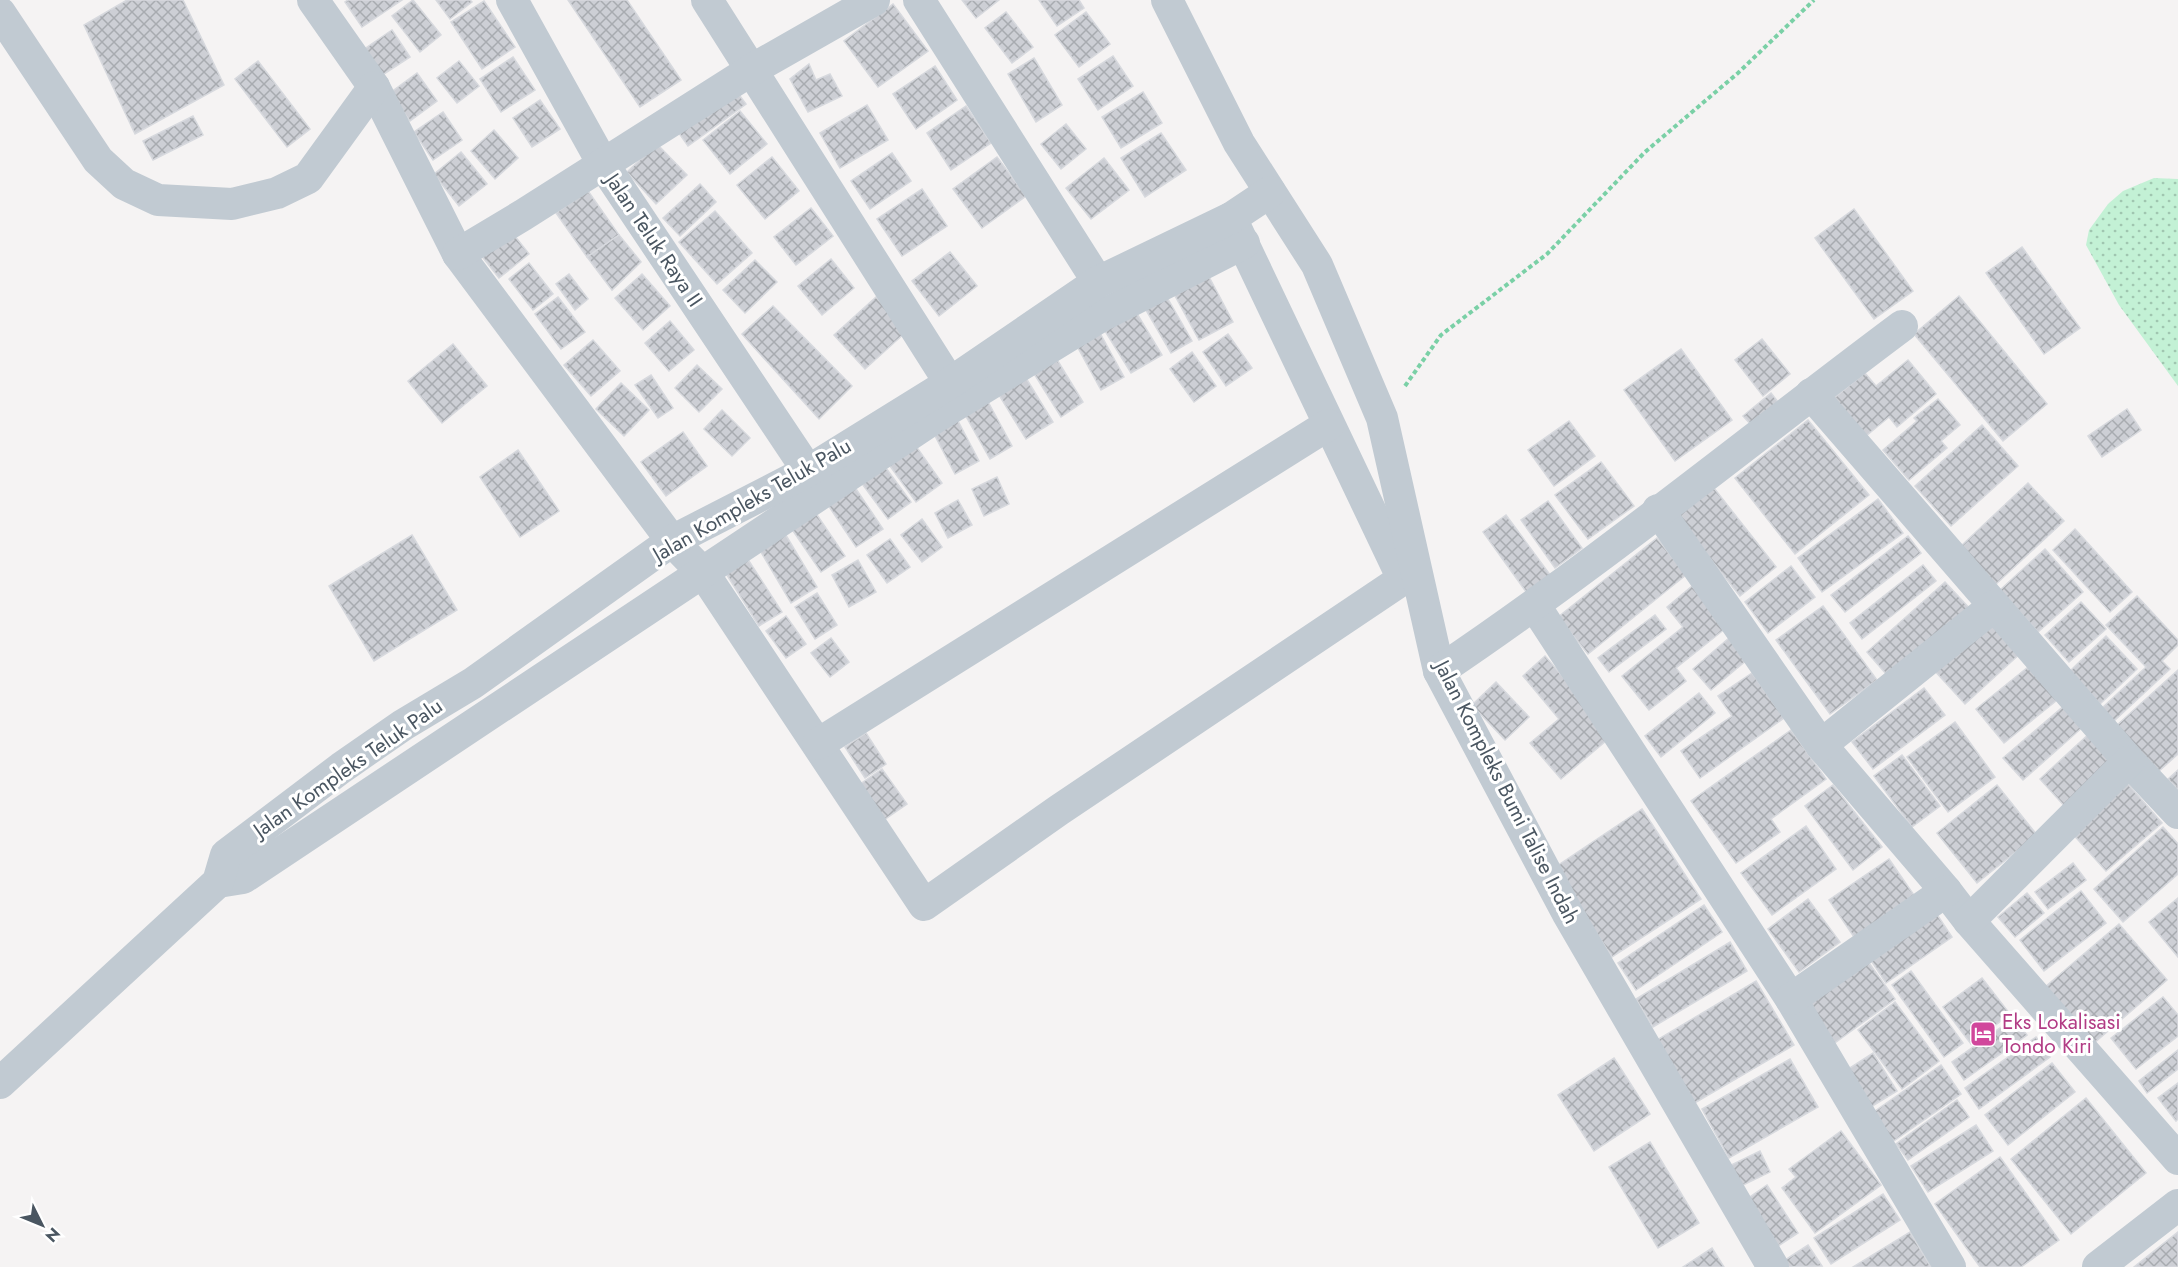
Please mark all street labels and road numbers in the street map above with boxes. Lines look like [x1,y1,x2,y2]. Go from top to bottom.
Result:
street label: Jalan Teluk Raya II [597,165,710,313]
street label: Jalan Kompleks Teluk Palu [645,431,857,571]
street label: Jalan Kompleks Bumi Talise Indah [1426,652,1587,929]
street label: Jalan Kompleks Teluk Palu [245,691,449,846]

